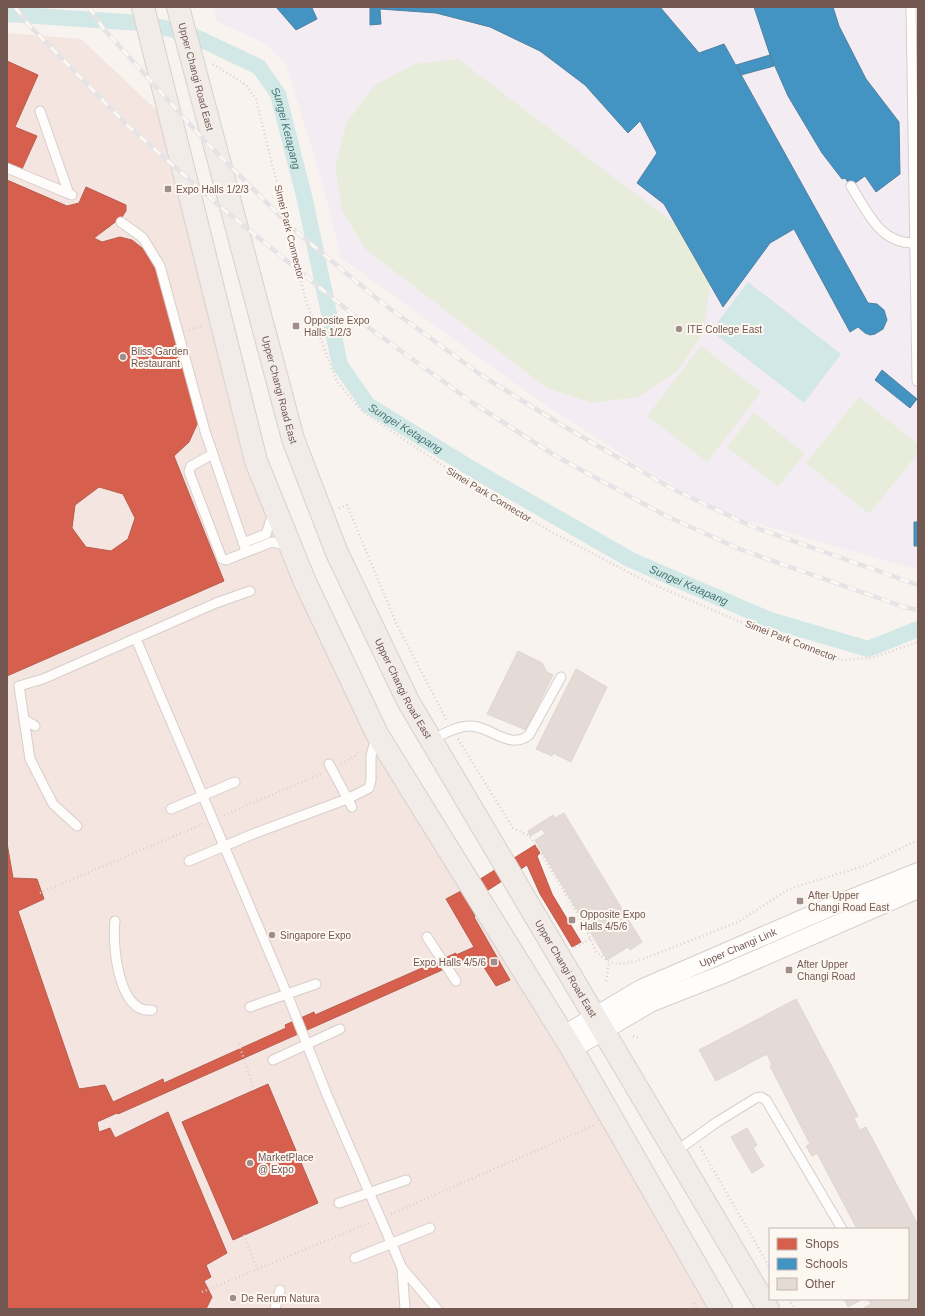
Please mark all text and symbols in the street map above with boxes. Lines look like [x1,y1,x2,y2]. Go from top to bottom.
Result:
street label: Upper Changi Road East [176,22,216,132]
water label: Sungei Ketapang [269,85,303,171]
marker: Expo Halls 1/2/3 [163,184,173,194]
place label: Expo Halls 1/2/3 [176,184,249,195]
street label: Simei Park Connector [272,184,307,281]
place label: Opposite Expo Halls 1/2/3 [304,315,370,338]
marker: Opposite Expo Halls 1/2/3 [291,321,301,331]
marker: ITE College East [674,324,684,334]
place label: ITE College East [687,324,762,335]
street label: Upper Changi Road East [260,335,299,446]
place label: Bliss Garden Restaurant [131,346,188,369]
marker: Bliss Garden Restaurant [118,352,128,362]
water label: Sungei Ketapang [367,401,446,456]
street label: Simei Park Connector [444,465,534,525]
water label: Sungei Ketapang [648,563,731,608]
street label: Simei Park Connector [743,618,839,663]
street label: Upper Changi Road East [373,637,434,741]
place label: After Upper Changi Road East [808,890,889,913]
marker: After Upper Changi Road East [795,896,805,906]
place label: Opposite Expo Halls 4/5/6 [580,909,646,932]
marker: Opposite Expo Halls 4/5/6 [567,915,577,925]
street label: Upper Changi Road East [533,918,599,1019]
street label: Upper Changi Link [698,926,779,969]
marker: Singapore Expo [267,930,277,940]
place label: Singapore Expo [280,930,352,941]
place label: Expo Halls 4/5/6 [413,957,486,968]
marker: Expo Halls 4/5/6 [489,957,499,967]
place label: After Upper Changi Road [797,959,855,982]
marker: After Upper Changi Road [784,965,794,975]
place label: MarketPlace @ Expo [258,1152,314,1175]
marker: MarketPlace @ Expo [245,1158,255,1168]
legend [769,1228,909,1300]
text: Shops [805,1237,839,1251]
text: Schools [805,1257,848,1271]
text: Other [805,1277,835,1291]
marker: De Rerum Natura [228,1293,238,1303]
place label: De Rerum Natura [241,1293,320,1304]

